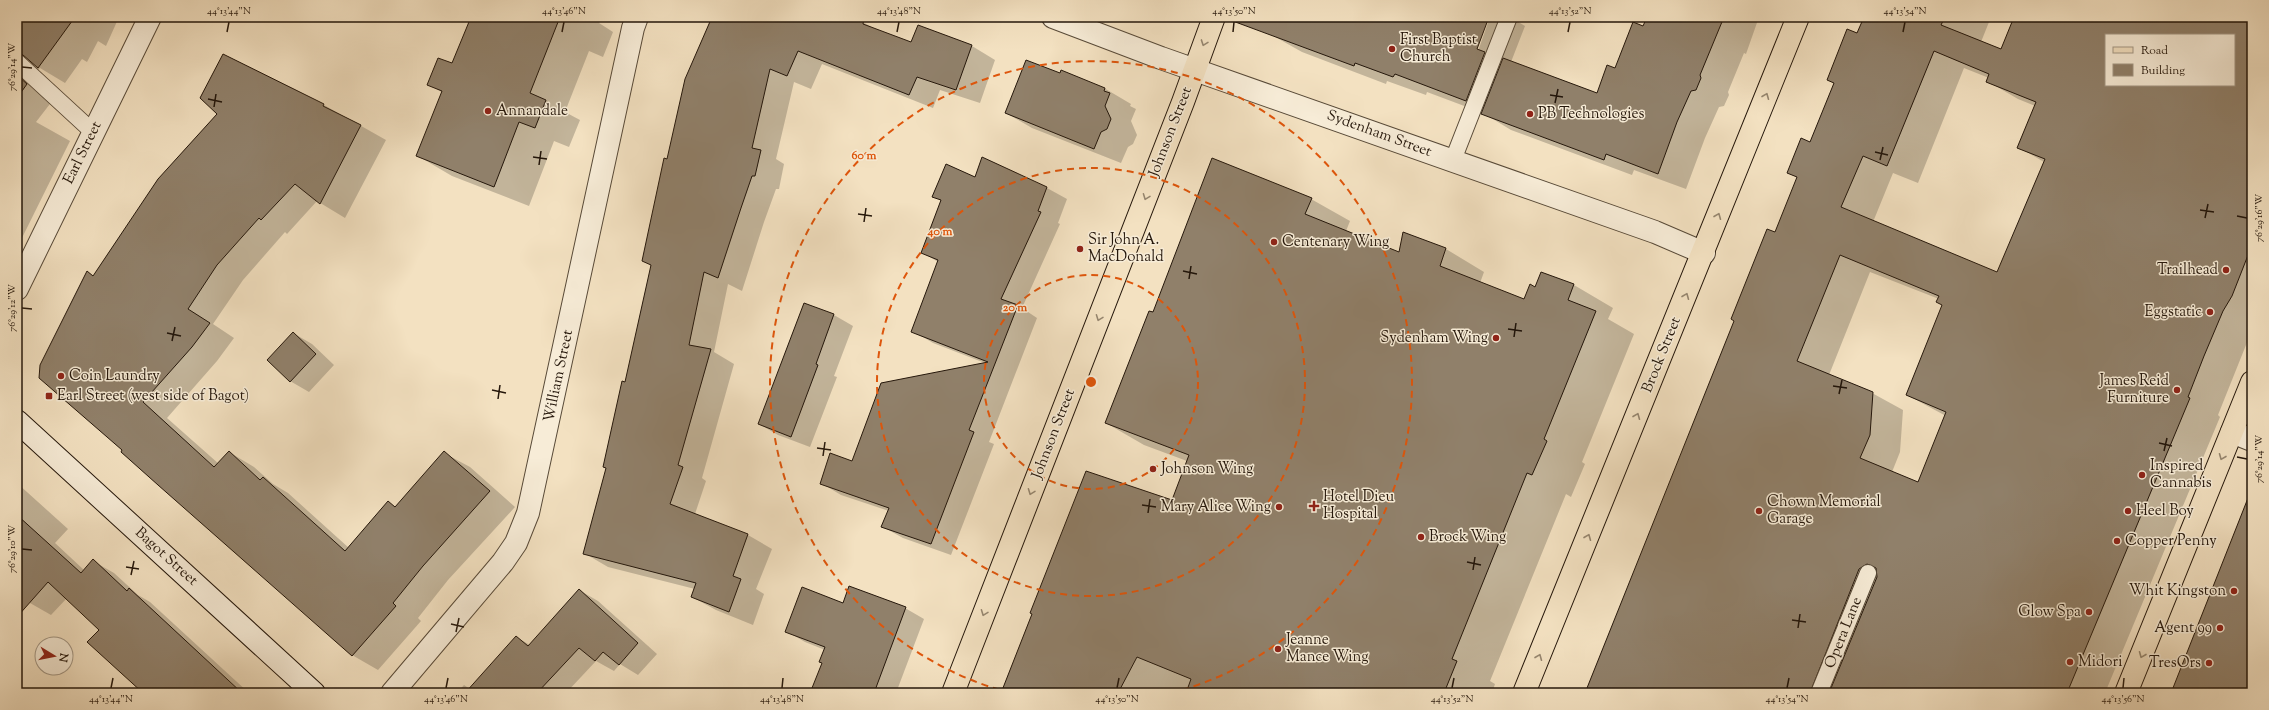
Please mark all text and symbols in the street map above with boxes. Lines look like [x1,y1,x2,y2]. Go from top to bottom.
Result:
text: 44°13'44"N [207,4,251,19]
text: 44°13'46"N [542,4,586,19]
text: 44°13'48"N [877,4,921,19]
text: 44°13'50"N [1212,4,1256,19]
text: 44°13'52"N [1549,4,1591,19]
text: 44°13'54"N [1883,4,1927,19]
place label: First Baptist Church [1400,30,1477,68]
legend [2105,34,2235,86]
one-way arrow [1201,39,1209,46]
text: Road [2141,42,2168,60]
text: 76°29'14"W [5,43,20,91]
marker: First Baptist Church [1387,44,1397,54]
text: Building [2141,62,2185,80]
street label: Johnson Street [1144,84,1198,181]
one-way arrow [1762,92,1770,99]
place label: Annandale [496,101,568,122]
place label: PB Technologies [1538,104,1644,125]
street label: Sydenham Street [1324,105,1434,163]
marker: Annandale [483,106,493,116]
marker: PB Technologies [1525,109,1535,119]
street label: Earl Street [59,118,107,188]
text: 60 m [852,147,876,165]
one-way arrow [1143,194,1151,201]
text: 76°29'16"W [2252,194,2267,242]
one-way arrow [1714,213,1722,220]
text: 40 m [927,223,952,241]
place label: Sir John A. MacDonald [1088,230,1164,268]
place label: Centenary Wing [1282,232,1389,253]
marker: Centenary Wing [1269,237,1279,247]
marker: Sir John A. MacDonald [1075,244,1085,254]
place label: Trailhead [2157,260,2219,281]
marker: Trailhead [2221,265,2231,275]
text: 76°29'12"W [5,284,20,332]
one-way arrow [1681,292,1689,300]
text: 20 m [1003,299,1027,317]
place label: Eggstatic [2144,302,2202,323]
marker: Eggstatic [2205,307,2215,317]
street label: Brock Street [1637,314,1687,396]
one-way arrow [1095,315,1103,322]
street label: William Street [539,328,579,424]
place label: Sydenham Wing [1380,328,1488,349]
marker: Sydenham Wing [1491,333,1501,343]
place label: Coin Laundry [69,366,160,387]
marker: Coin Laundry [56,371,66,381]
place label: James Reid Furniture [2098,371,2170,409]
centre of rings [1084,375,1098,389]
marker: James Reid Furniture [2172,385,2182,395]
place label: Earl Street (west side of Bagot) [57,386,249,407]
street label: Johnson Street [1027,386,1081,483]
marker: Earl Street (west side of Bagot) [44,391,54,401]
one-way arrow [1633,413,1641,420]
text: 76°29'14"W [2252,435,2267,483]
one-way arrow [2219,452,2227,460]
place label: Inspired Cannabis [2150,456,2212,494]
place label: Johnson Wing [1160,459,1253,480]
marker: Johnson Wing [1148,464,1158,474]
marker: Inspired Cannabis [2137,470,2147,480]
place label: Hotel Dieu Hospital [1323,487,1394,525]
one-way arrow [1028,488,1036,495]
place label: Chown Memorial Garage [1767,492,1881,530]
place label: Mary Alice Wing [1161,497,1271,518]
marker: Hotel Dieu Hospital [1308,500,1320,512]
place label: Heel Boy [2136,501,2194,522]
marker: Mary Alice Wing [1274,502,1284,512]
marker: Chown Memorial Garage [1754,506,1764,516]
marker: Heel Boy [2123,506,2133,516]
street label: Bagot Street [130,523,202,591]
text: 76°29'10"W [5,525,20,573]
place label: Brock Wing [1429,527,1506,548]
place label: Copper Penny [2125,531,2217,552]
marker: Brock Wing [1416,532,1426,542]
one-way arrow [1583,533,1591,541]
marker: Copper Penny [2112,536,2122,546]
place label: Whit Kingston [2129,581,2226,602]
marker: Whit Kingston [2229,586,2239,596]
street label: Opera Lane [1820,594,1868,672]
place label: Glow Spa [2018,602,2081,623]
marker: Glow Spa [2084,607,2094,617]
one-way arrow [981,609,989,616]
place label: Agent 99 [2154,618,2212,639]
marker: Agent 99 [2215,623,2225,633]
place label: Jeanne Mance Wing [1285,630,1368,668]
north arrow [34,636,74,676]
marker: Jeanne Mance Wing [1273,644,1283,654]
text: N [54,651,72,663]
place label: Midori [2078,652,2122,673]
one-way arrow [2138,652,2146,659]
one-way arrow [1534,653,1542,661]
place label: TresOrs [2149,653,2201,674]
marker: Midori [2065,657,2075,667]
marker: TresOrs [2204,658,2214,668]
text: 44°13'44"N [89,692,133,707]
text: 44°13'46"N [424,692,468,707]
text: 44°13'48"N [760,692,804,707]
text: 44°13'50"N [1095,692,1139,707]
text: 44°13'52"N [1431,692,1473,707]
text: 44°13'54"N [1765,692,1809,707]
text: 44°13'56"N [2101,692,2145,707]

